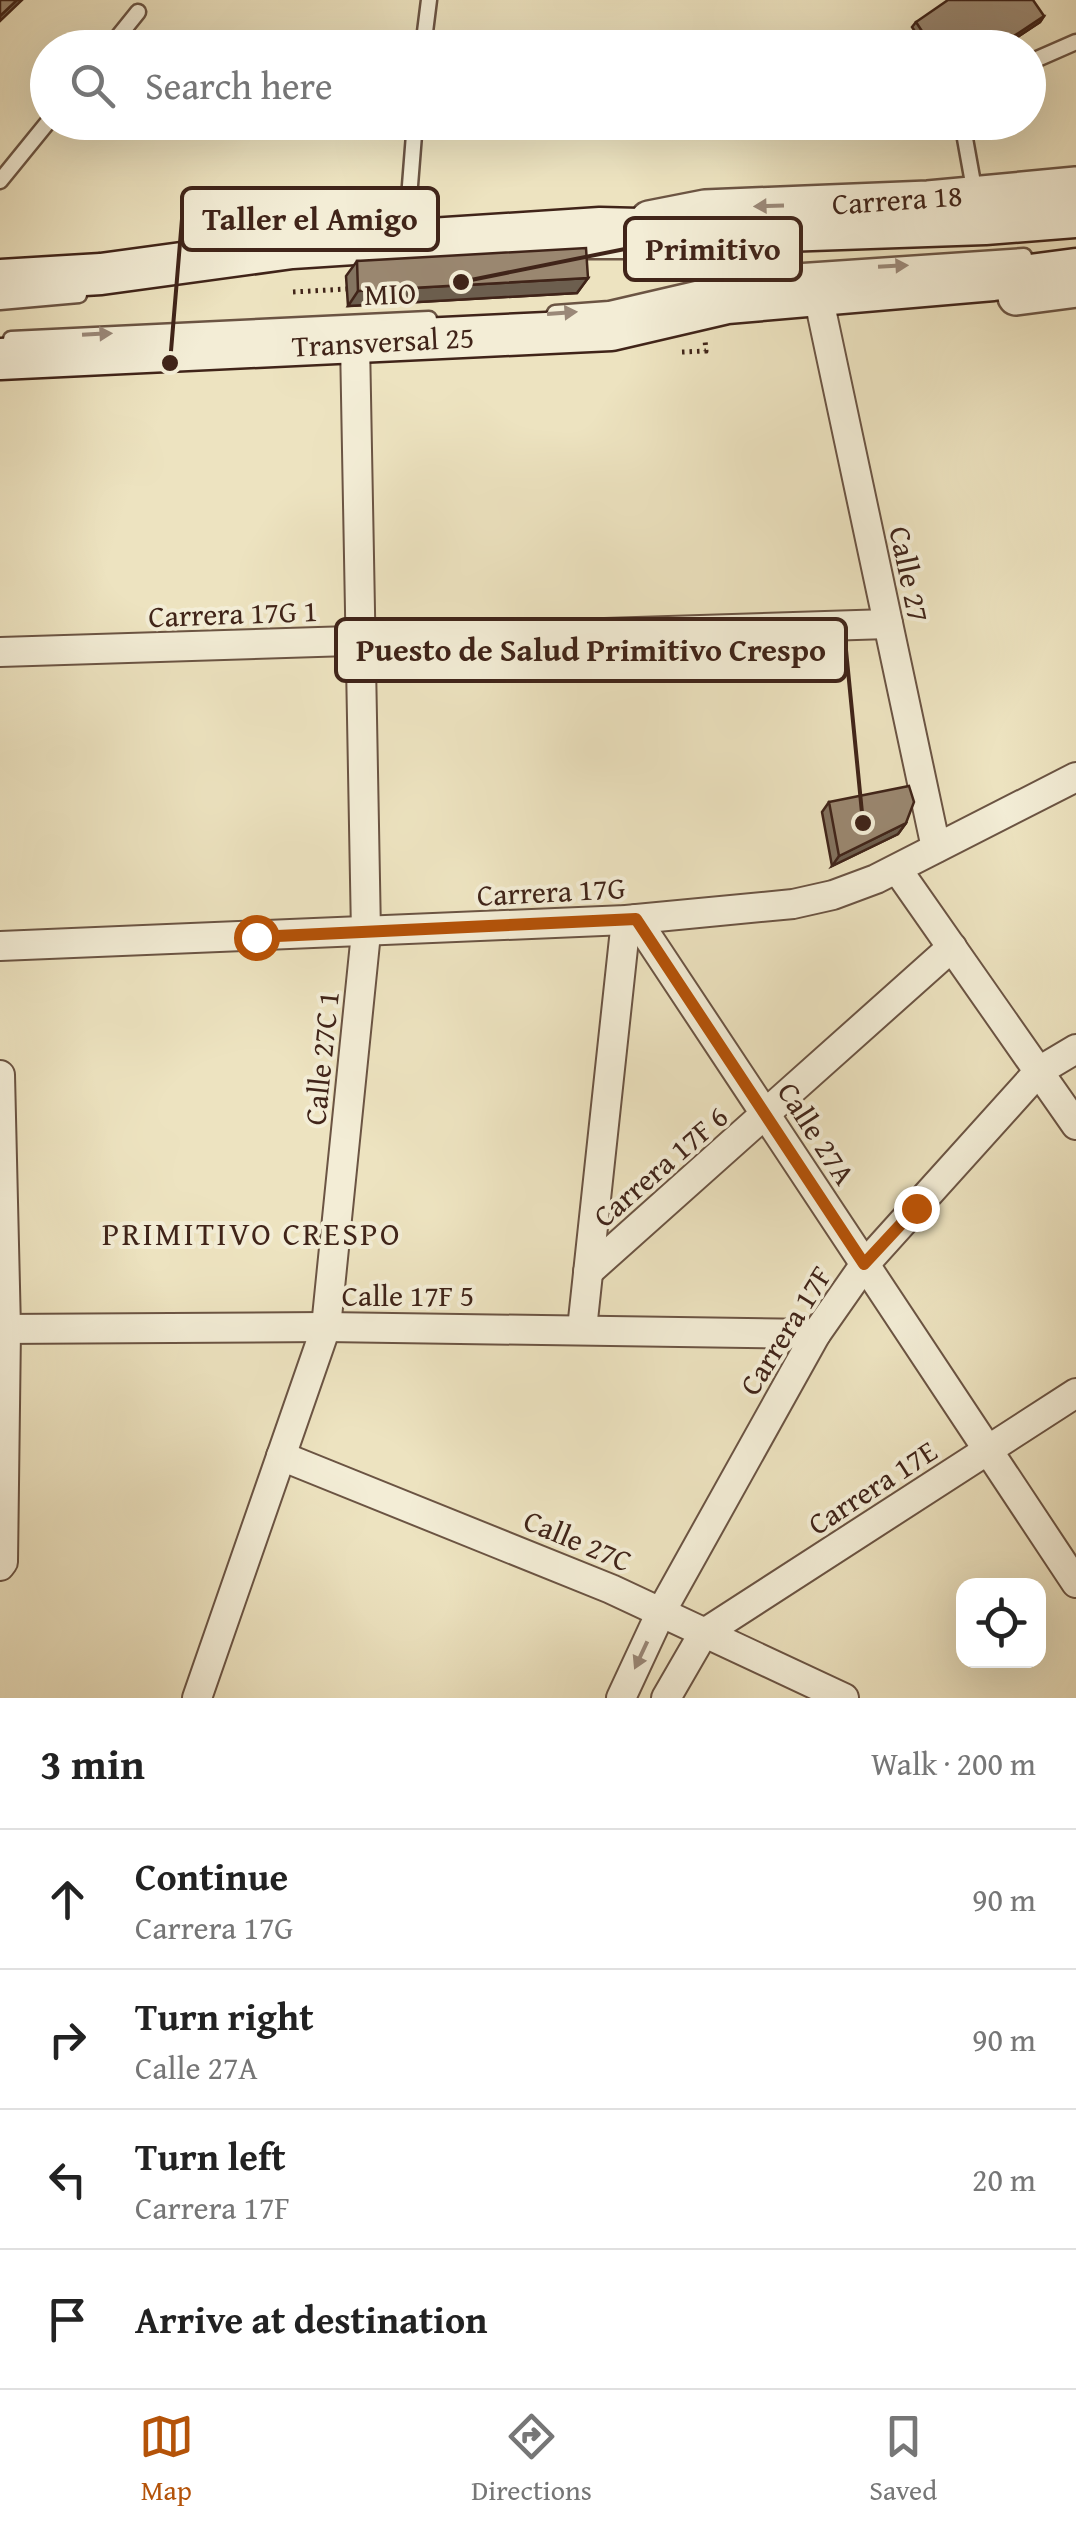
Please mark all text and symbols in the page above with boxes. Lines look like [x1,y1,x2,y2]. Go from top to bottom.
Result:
search box [30,30,1046,140]
text: Search here [145,57,333,113]
icon: search [65,58,120,113]
street label: Carrera 18 [830,172,964,226]
callout: Taller el Amigo [182,188,438,250]
text: Taller el Amigo [202,195,418,242]
one-way arrow [753,199,785,215]
callout: Primitivo [625,218,801,280]
text: Primitivo [645,225,781,272]
one-way arrow [877,258,909,274]
street label: MIO [363,270,417,316]
one-way arrow [546,304,578,320]
street label: Transversal 25 [291,314,475,368]
one-way arrow [82,326,114,342]
street label: Calle 27 [878,522,942,626]
street label: Carrera 17G 1 [148,588,318,638]
callout: Puesto de Salud Primitivo Crespo [336,619,846,681]
text: Puesto de Salud Primitivo Crespo [356,626,826,673]
street label: Carrera 17G [476,865,626,917]
route start [234,915,280,961]
street label: Calle 27C 1 [292,989,350,1127]
street label: Calle 27A [767,1073,867,1193]
street label: Carrera 17F 6 [583,1095,737,1237]
route end [894,1186,940,1232]
district label: PRIMITIVO CRESPO [102,1210,402,1257]
street label: Carrera 17F [728,1257,842,1403]
street label: Calle 17F 5 [342,1273,474,1317]
street label: Carrera 17E [799,1429,945,1545]
street label: Calle 27C [517,1498,639,1582]
map controls [956,1578,1046,1668]
button: locate [956,1578,1046,1668]
one-way arrow [633,1640,649,1670]
text: 3 min [40,1733,145,1794]
text: Walk · 200 m [871,1740,1036,1787]
text: Continue [135,1848,288,1904]
icon: ahead [40,1872,95,1927]
text: 90 m [972,1876,1036,1923]
text: Carrera 17G [135,1904,293,1951]
text: Turn right [135,1988,314,2044]
icon: right [40,2012,95,2067]
text: 90 m [972,2016,1036,2063]
text: Calle 27A [135,2044,258,2091]
text: Turn left [135,2128,286,2184]
icon: left [40,2152,95,2207]
text: 20 m [972,2156,1036,2203]
text: Carrera 17F [135,2184,290,2231]
text: Arrive at destination [135,2291,488,2347]
icon: arrive [40,2292,95,2347]
tab: Map [139,2409,194,2510]
tab: Directions [471,2409,592,2510]
tab: Saved [869,2409,937,2510]

